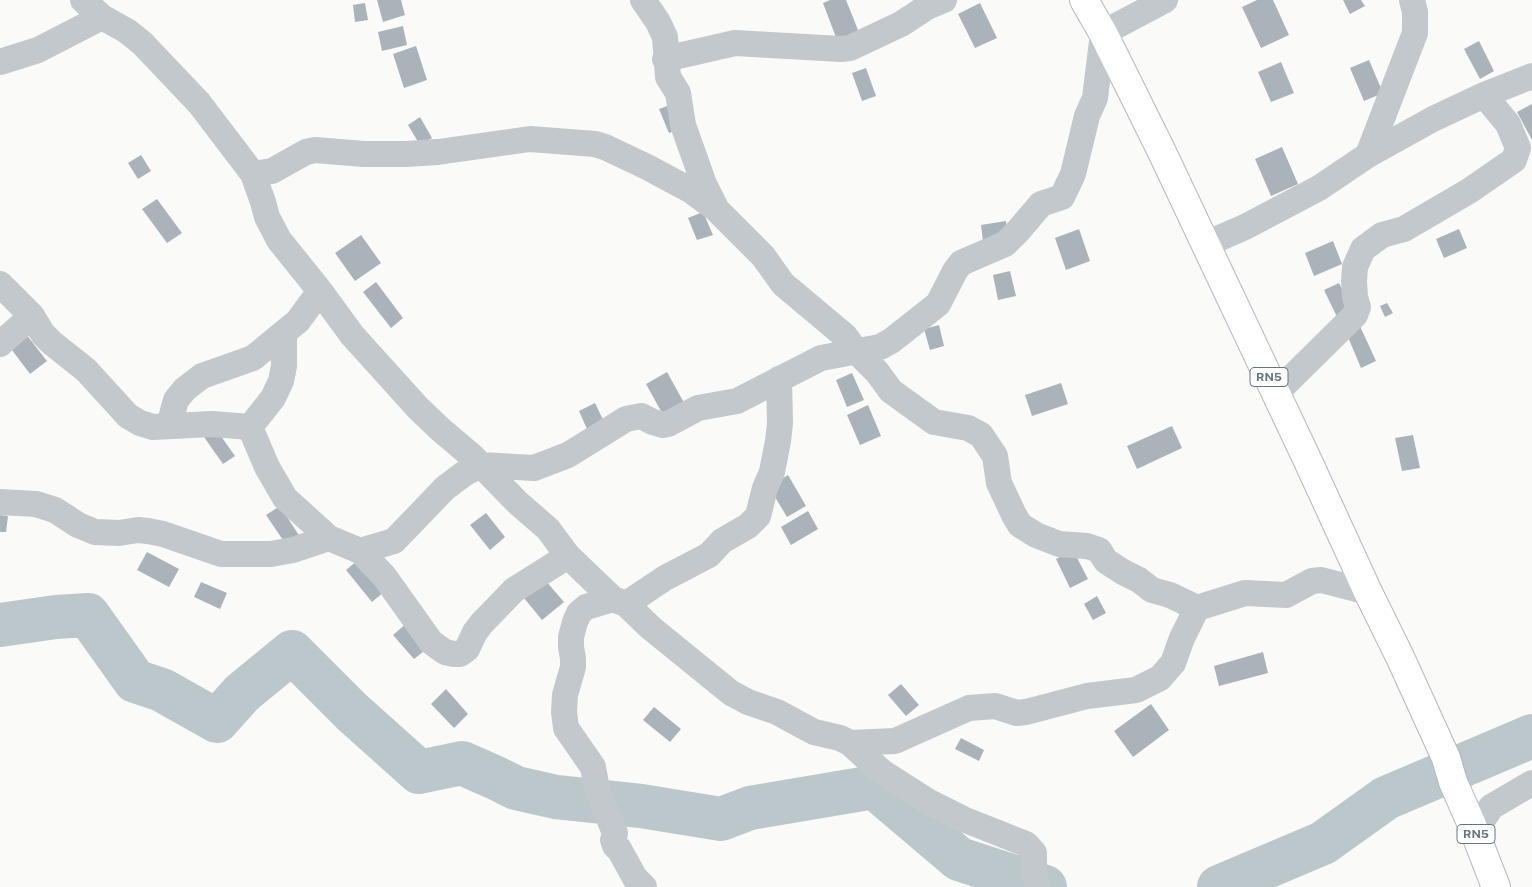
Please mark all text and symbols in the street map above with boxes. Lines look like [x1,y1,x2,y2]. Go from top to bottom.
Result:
road number: RN5 [1250,368,1288,387]
road number: RN5 [1457,824,1495,844]

